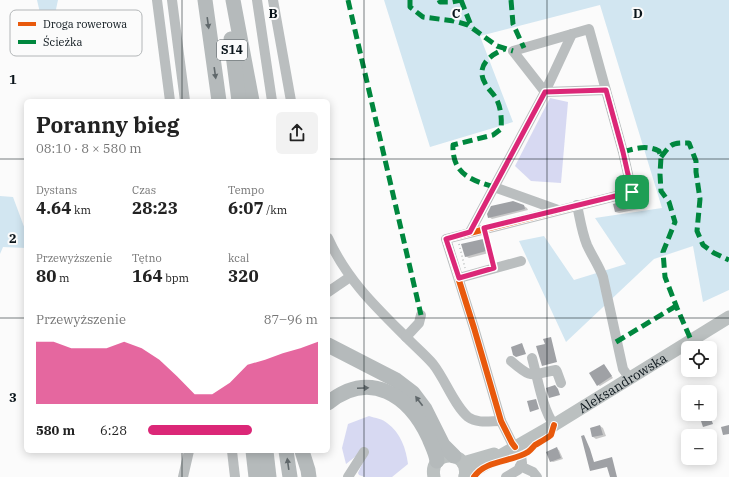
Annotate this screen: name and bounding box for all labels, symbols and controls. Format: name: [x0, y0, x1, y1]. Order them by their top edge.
text: B: [268, 5, 278, 22]
text: C: [452, 5, 461, 22]
text: D: [633, 5, 643, 22]
legend: [10, 10, 142, 56]
text: Droga rowerowa: [43, 17, 127, 31]
one-way arrow: [205, 17, 211, 29]
text: Ścieżka: [43, 35, 82, 49]
road number: S14: [217, 40, 247, 60]
one-way arrow: [212, 67, 218, 79]
text: 1: [9, 71, 17, 88]
text: Poranny bieg: [36, 110, 180, 139]
button: share: [276, 112, 318, 154]
text: 08:10 · 8 × 580 m: [36, 140, 142, 157]
pin: [615, 175, 649, 209]
icon: arrive: [621, 181, 643, 203]
text: Dystans: [36, 183, 77, 197]
text: Czas: [132, 183, 156, 197]
text: Tempo: [228, 183, 264, 197]
text: 4.64: [36, 197, 71, 219]
text: 28:23: [132, 197, 178, 219]
text: 6:07: [228, 197, 264, 219]
text: km: [71, 203, 91, 217]
text: /km: [264, 203, 287, 217]
text: 2: [9, 230, 17, 247]
text: Przewyższenie: [36, 251, 112, 265]
text: Tętno: [132, 251, 162, 265]
text: kcal: [228, 251, 249, 265]
text: 80: [36, 265, 56, 287]
text: 164: [132, 265, 163, 287]
text: 320: [228, 265, 259, 287]
text: m: [56, 271, 69, 285]
text: bpm: [163, 271, 189, 285]
text: Przewyższenie: [36, 311, 126, 328]
text: 87–96 m: [264, 311, 318, 328]
map controls: [681, 341, 717, 465]
button: locate: [681, 341, 717, 377]
street label: Aleksandrowska: [575, 349, 670, 417]
one-way arrow: [357, 385, 370, 391]
button: +: [681, 385, 717, 421]
text: 3: [9, 389, 17, 406]
one-way arrow: [414, 395, 423, 406]
text: 580 m: [36, 422, 75, 439]
text: 6:28: [100, 422, 127, 439]
button: −: [681, 429, 717, 465]
one-way arrow: [285, 458, 291, 470]

